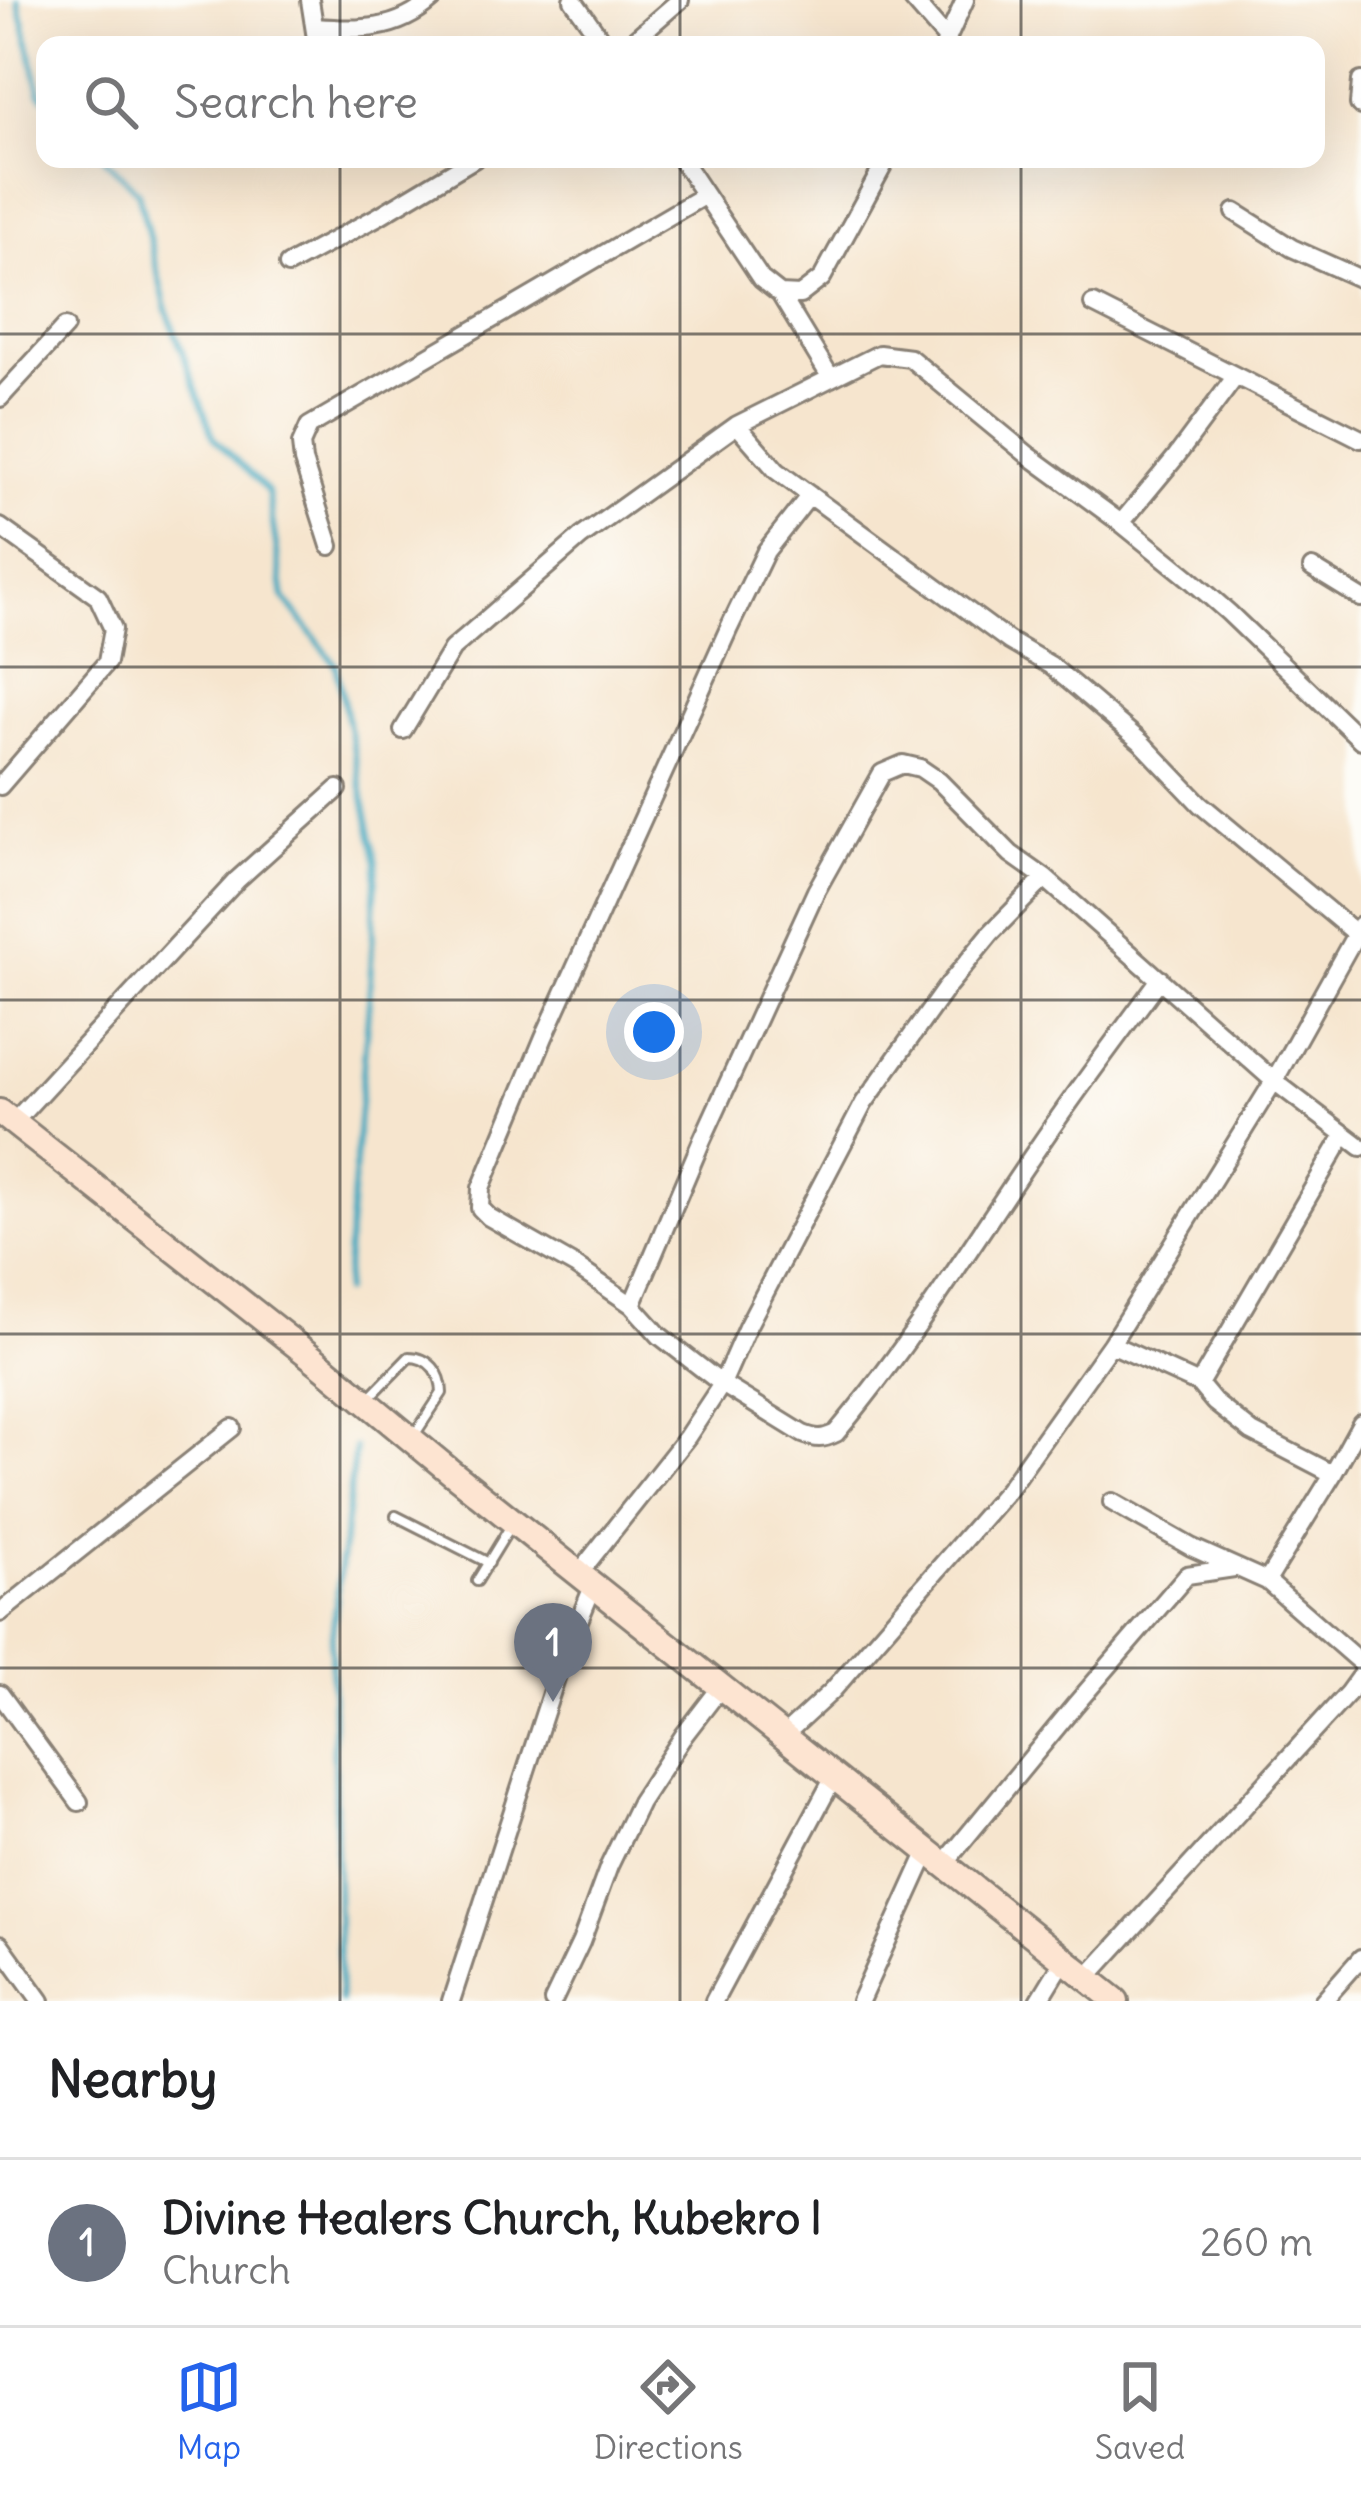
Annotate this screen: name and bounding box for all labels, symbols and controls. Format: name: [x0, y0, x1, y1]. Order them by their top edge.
search box: [36, 36, 1325, 168]
icon: search: [78, 69, 144, 135]
text: Search here: [174, 74, 418, 130]
your location: [624, 1002, 684, 1062]
pin: 1: [514, 1603, 592, 1702]
text: Nearby: [48, 2047, 217, 2111]
text: Divine Healers Church, Kubekro l: [162, 2190, 821, 2246]
text: 1: [79, 2218, 95, 2267]
text: 260 m: [1200, 2218, 1313, 2267]
text: Church: [162, 2246, 291, 2295]
tab: Map: [176, 2354, 242, 2468]
tab: Directions: [594, 2354, 743, 2468]
tab: Saved: [1095, 2354, 1185, 2468]

